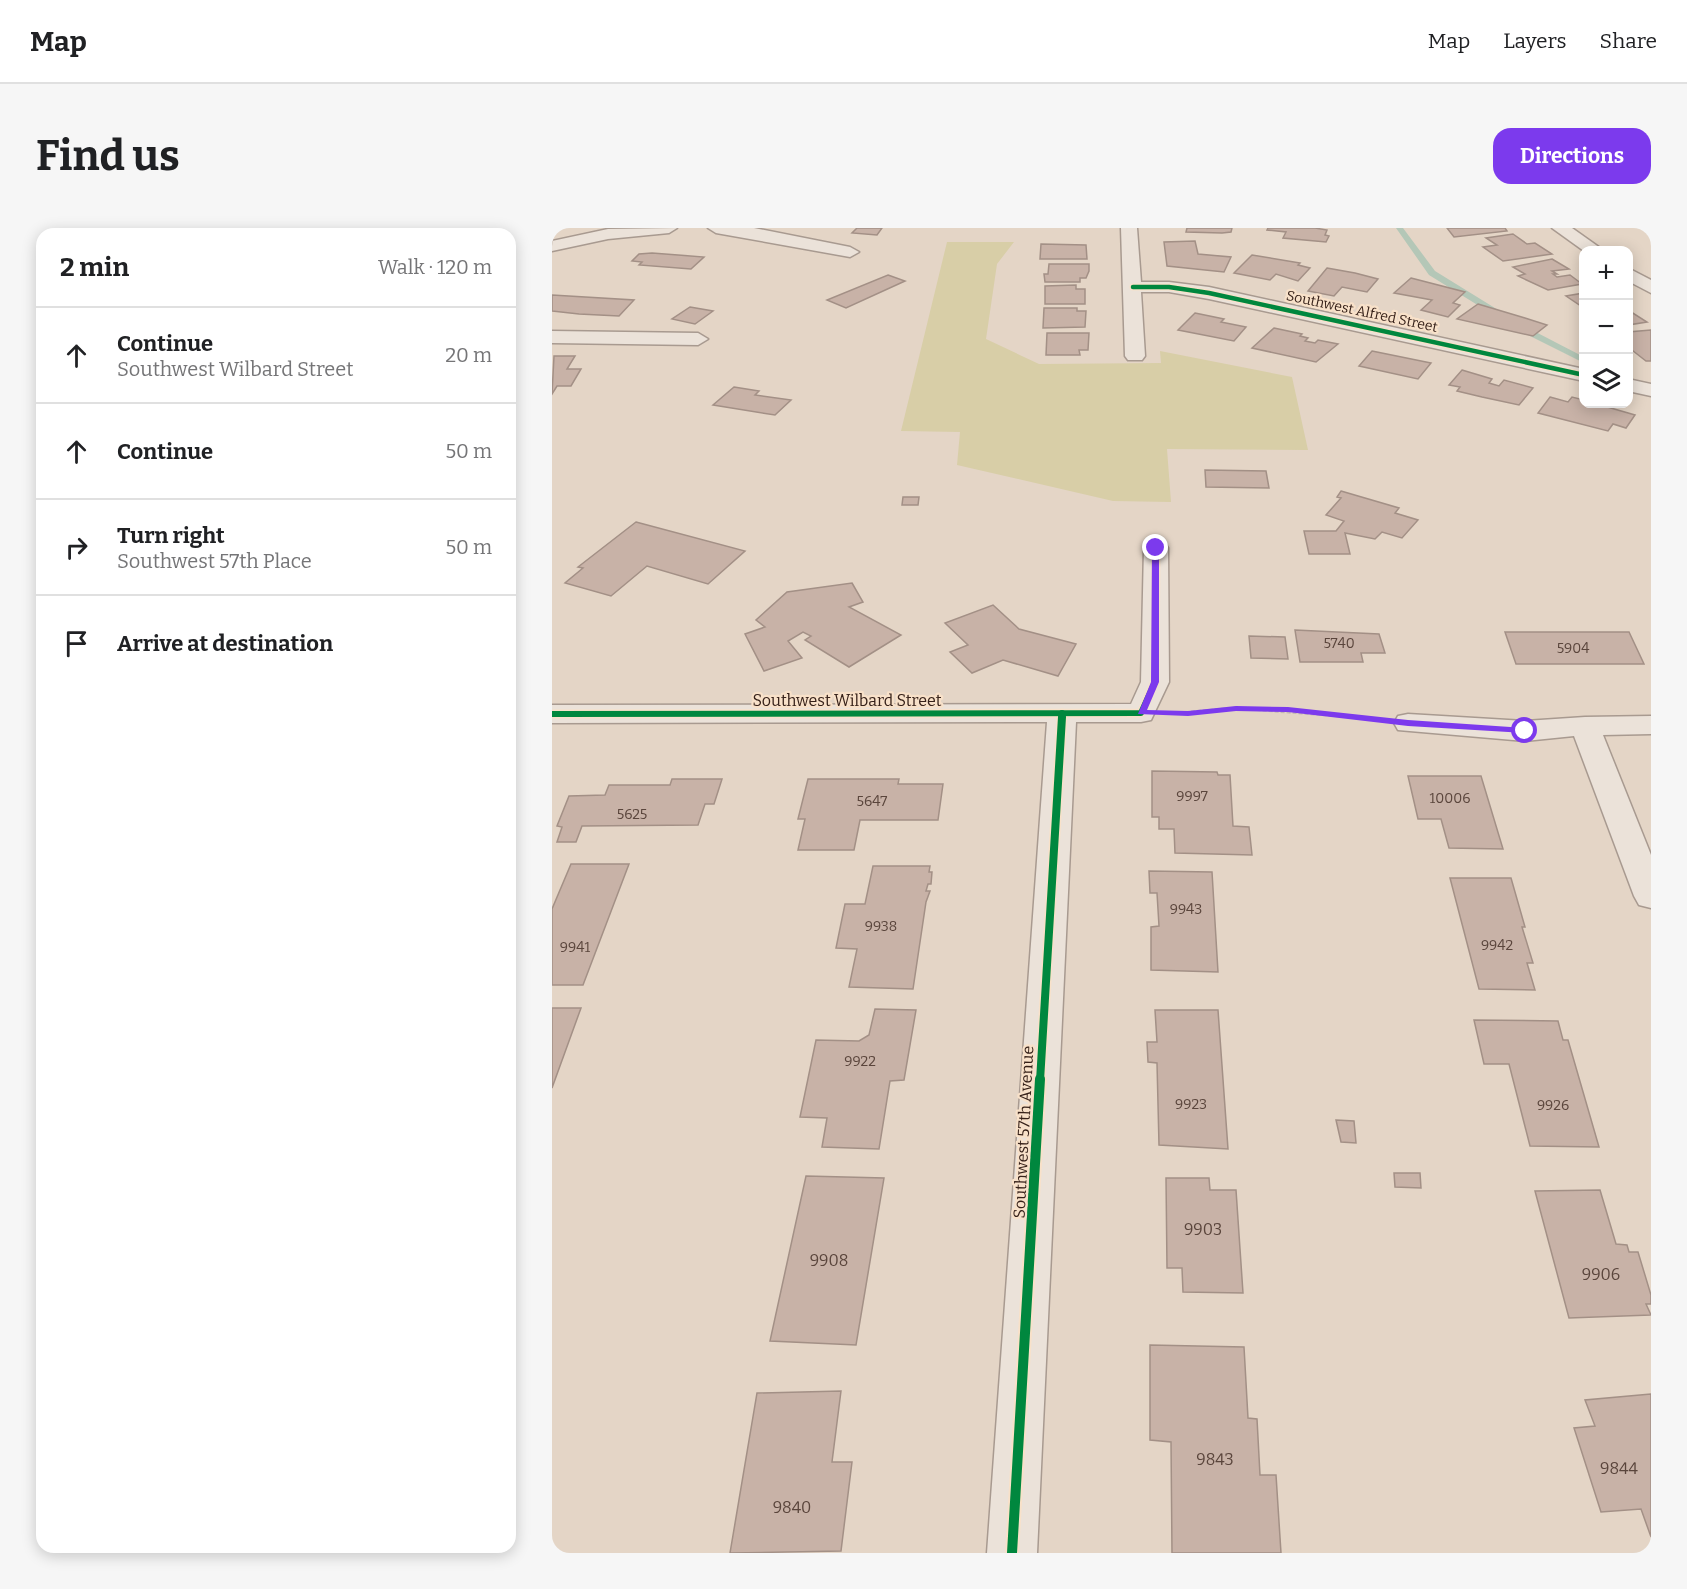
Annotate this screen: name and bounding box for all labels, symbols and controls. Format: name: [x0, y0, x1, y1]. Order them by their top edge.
text: Map: [30, 25, 87, 58]
text: Map: [1428, 28, 1470, 54]
text: Layers: [1503, 28, 1567, 54]
text: Share: [1600, 28, 1657, 54]
button: Directions: [1493, 128, 1651, 184]
text: Find us: [36, 131, 180, 181]
map controls: [1579, 246, 1633, 408]
button: +: [1579, 246, 1633, 300]
text: 2 min: [60, 252, 129, 283]
text: Walk · 120 m: [378, 255, 492, 279]
street label: Southwest Alfred Street: [1285, 287, 1439, 336]
button: −: [1579, 300, 1633, 354]
text: Continue: [117, 330, 213, 357]
icon: ahead: [60, 339, 93, 372]
text: 20 m: [445, 343, 492, 367]
button: layers: [1579, 354, 1633, 408]
text: Southwest Wilbard Street: [117, 357, 354, 381]
icon: ahead: [60, 435, 93, 468]
text: Continue: [117, 438, 213, 465]
text: 50 m: [445, 439, 492, 463]
text: Turn right: [117, 522, 225, 549]
icon: right: [60, 531, 93, 564]
route end: [1142, 534, 1168, 560]
text: 50 m: [445, 535, 492, 559]
text: Southwest 57th Place: [117, 549, 312, 573]
icon: arrive: [60, 627, 93, 660]
text: Arrive at destination: [117, 630, 333, 657]
house number: 5740: [1323, 635, 1355, 652]
house number: 5904: [1557, 640, 1589, 657]
street label: Southwest Wilbard Street: [752, 691, 942, 710]
route start: [1511, 717, 1537, 743]
house number: 9997: [1176, 788, 1208, 805]
house number: 10006: [1430, 790, 1470, 807]
house number: 5647: [857, 793, 887, 810]
house number: 5625: [617, 806, 647, 823]
house number: 9943: [1170, 901, 1202, 918]
house number: 9938: [865, 918, 897, 935]
house number: 9942: [1481, 937, 1513, 954]
house number: 9941: [560, 939, 590, 956]
street label: Southwest 57th Avenue: [1009, 1045, 1038, 1219]
house number: 9922: [844, 1053, 876, 1070]
house number: 9923: [1175, 1096, 1207, 1113]
house number: 9926: [1537, 1097, 1569, 1114]
house number: 9903: [1184, 1220, 1222, 1239]
house number: 9908: [810, 1251, 848, 1270]
house number: 9906: [1582, 1265, 1620, 1284]
house number: 9843: [1196, 1450, 1234, 1469]
house number: 9844: [1600, 1459, 1639, 1478]
house number: 9840: [773, 1498, 811, 1517]

